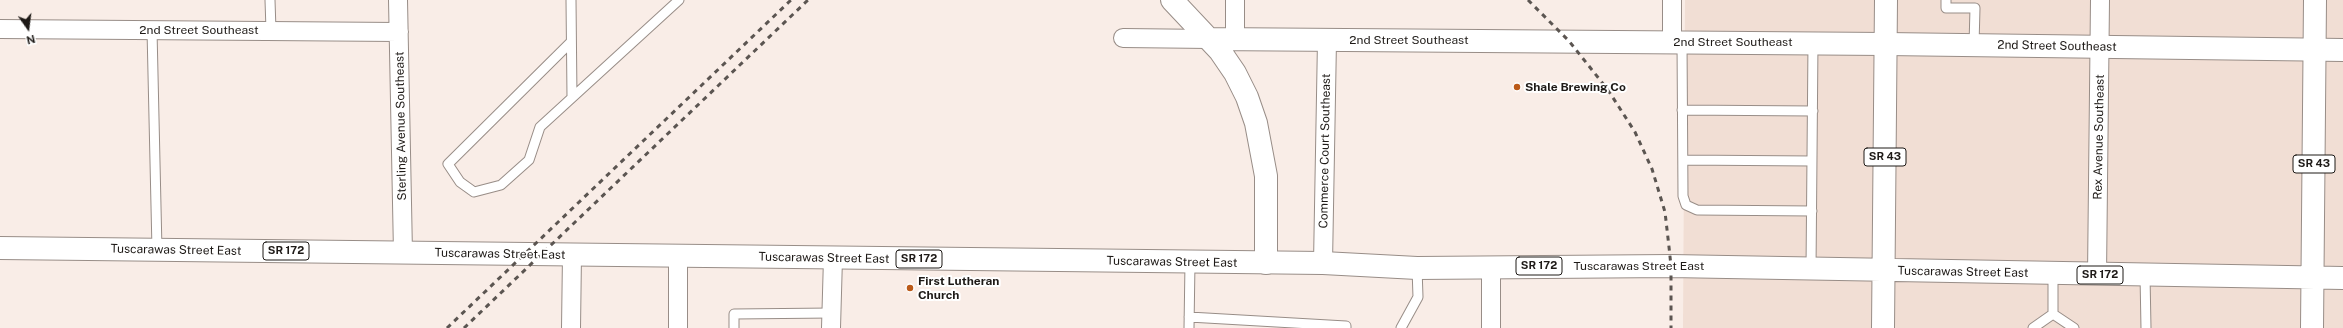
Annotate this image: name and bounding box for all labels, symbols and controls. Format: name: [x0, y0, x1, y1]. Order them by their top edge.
north arrow: [8, 8, 48, 48]
street label: 2nd Street Southeast: [139, 23, 259, 37]
text: N: [25, 33, 37, 47]
street label: 2nd Street Southeast: [1349, 33, 1469, 47]
street label: 2nd Street Southeast: [1673, 35, 1793, 49]
street label: 2nd Street Southeast: [1997, 38, 2117, 54]
street label: Sterling Avenue Southeast: [392, 51, 410, 201]
street label: Commerce Court Southeast: [1316, 73, 1334, 229]
street label: Rex Avenue Southeast: [2091, 74, 2107, 200]
place label: Shale Brewing Co: [1525, 80, 1626, 94]
marker: Shale Brewing Co: [1512, 82, 1522, 92]
road number: SR 43: [1864, 148, 1906, 166]
road number: SR 43: [2293, 155, 2335, 173]
street label: Tuscarawas Street East: [110, 242, 242, 258]
road number: SR 172: [263, 242, 309, 260]
street label: Tuscarawas Street East: [434, 246, 566, 262]
street label: Tuscarawas Street East: [758, 250, 890, 266]
road number: SR 172: [896, 250, 942, 268]
street label: Tuscarawas Street East: [1106, 254, 1238, 270]
road number: SR 172: [1516, 257, 1562, 275]
street label: Tuscarawas Street East: [1574, 259, 1704, 273]
street label: Tuscarawas Street East: [1897, 264, 2029, 280]
road number: SR 172: [2077, 266, 2123, 284]
place label: First Lutheran Church: [918, 274, 999, 302]
marker: First Lutheran Church: [905, 283, 915, 293]

